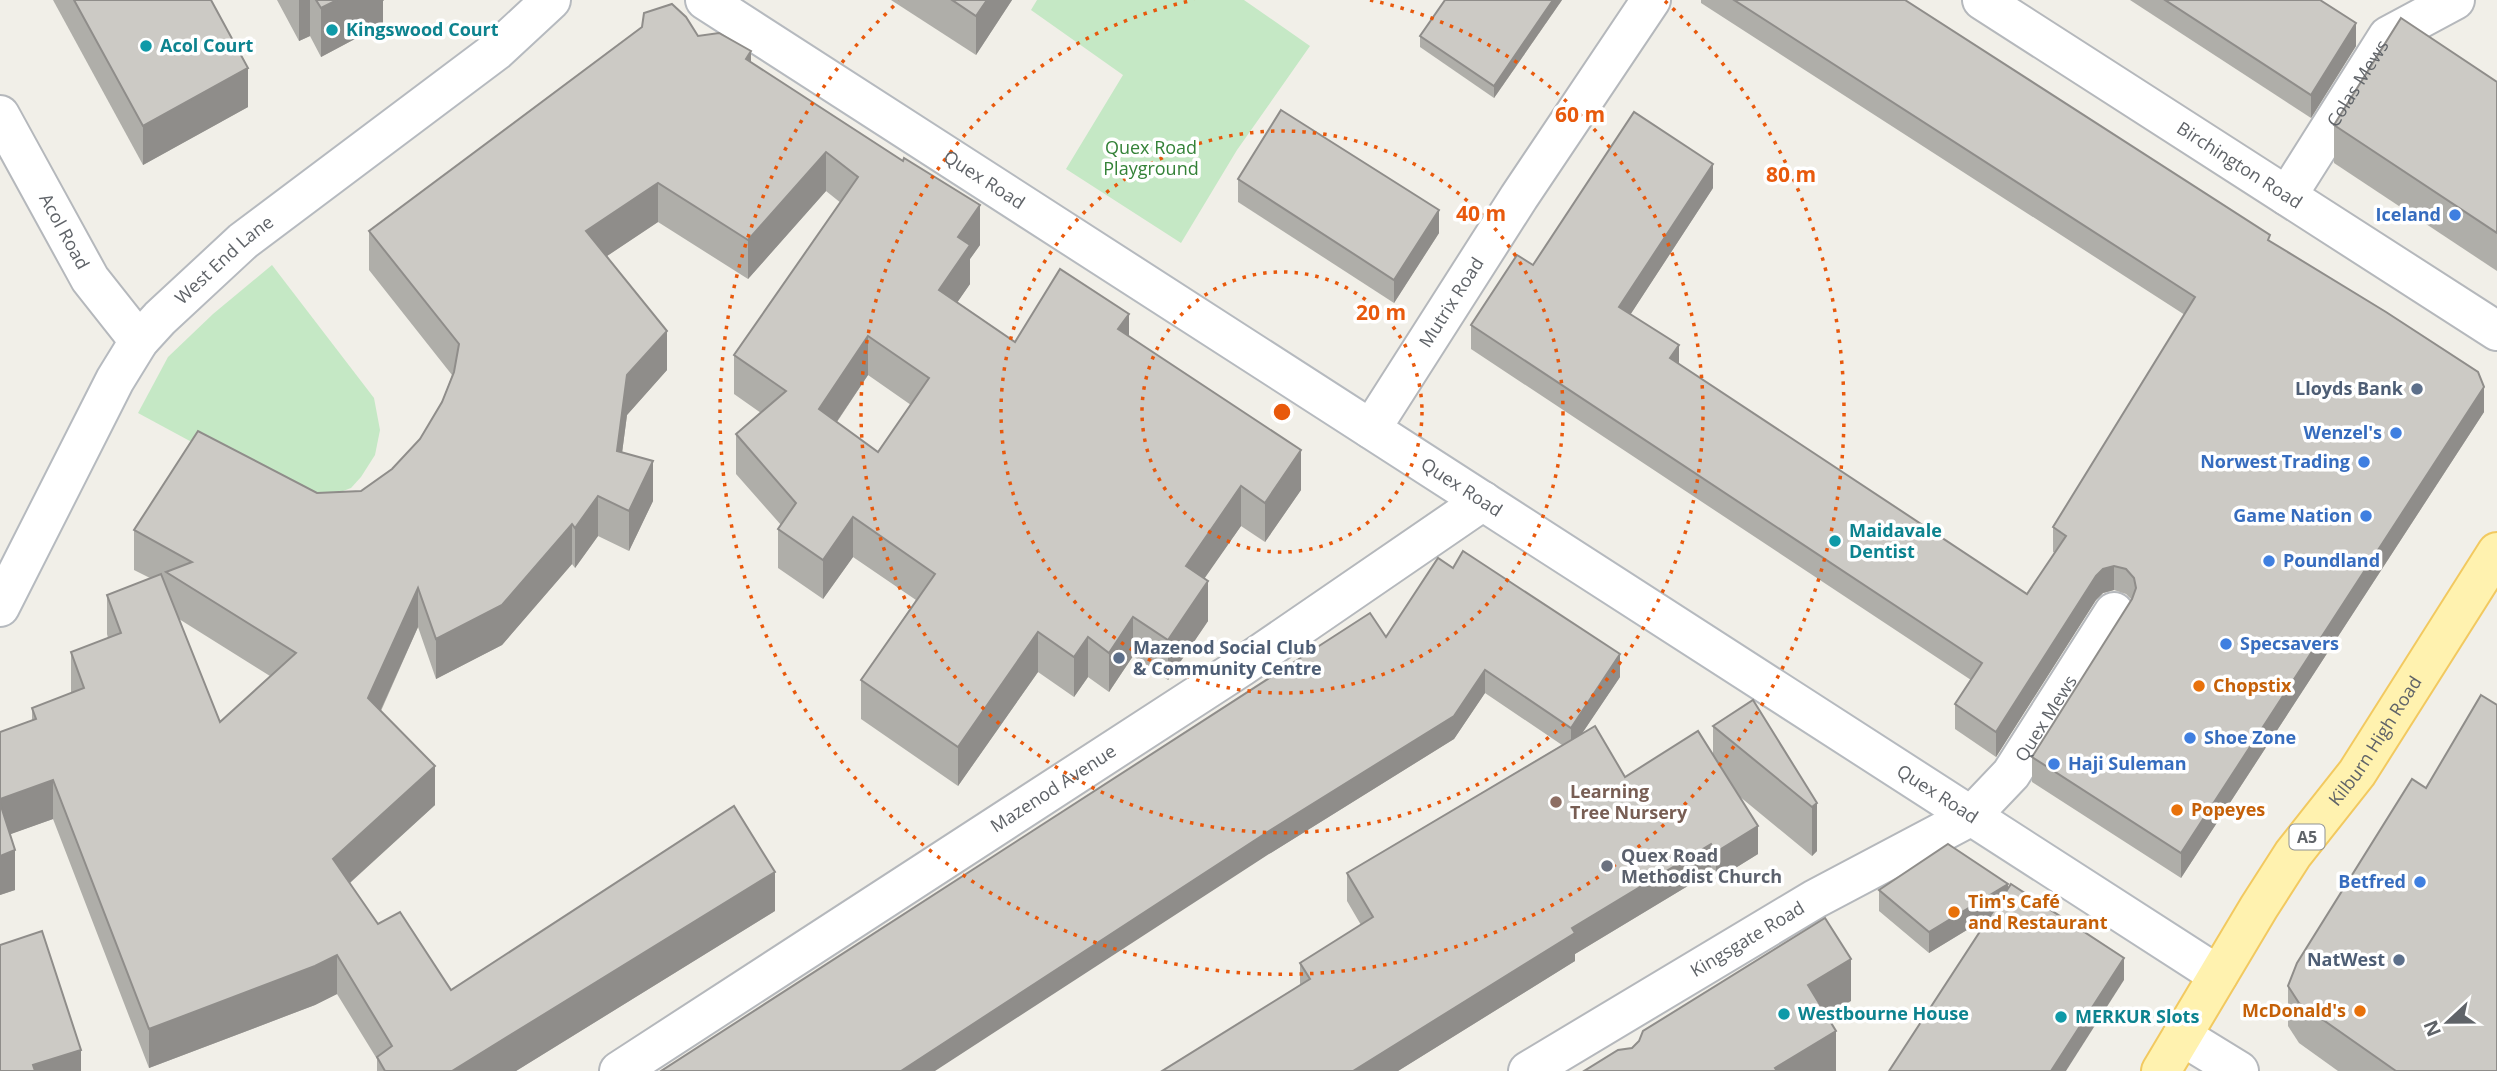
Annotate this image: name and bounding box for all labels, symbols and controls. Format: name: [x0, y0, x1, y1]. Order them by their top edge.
place label: Kingswood Court: [346, 17, 499, 41]
marker: Kingswood Court: [324, 22, 340, 38]
place label: Acol Court: [160, 33, 254, 57]
street label: Colas Mews: [2321, 35, 2394, 131]
marker: Acol Court: [138, 38, 154, 54]
text: 60 m: [1555, 100, 1605, 128]
street label: Birchington Road: [2173, 115, 2307, 214]
park label: Quex Road Playground: [1103, 135, 1199, 180]
street label: Quex Road: [939, 144, 1030, 214]
text: 80 m: [1766, 160, 1816, 188]
street label: Acol Road: [34, 189, 95, 273]
text: 40 m: [1456, 199, 1506, 227]
place label: Iceland: [2376, 202, 2441, 226]
marker: Iceland: [2447, 207, 2463, 223]
street label: West End Lane: [169, 209, 278, 309]
street label: Mutrix Road: [1413, 252, 1489, 352]
text: 20 m: [1356, 298, 1406, 326]
place label: Lloyds Bank: [2295, 376, 2404, 400]
marker: Lloyds Bank: [2409, 381, 2425, 397]
centre of rings: [1270, 400, 1294, 424]
place label: Wenzel's: [2303, 420, 2382, 444]
marker: Wenzel's: [2388, 425, 2404, 441]
place label: Norwest Trading: [2200, 449, 2350, 473]
street label: Quex Road: [1417, 452, 1507, 522]
marker: Norwest Trading: [2356, 454, 2372, 470]
place label: Game Nation: [2233, 503, 2352, 527]
marker: Game Nation: [2358, 508, 2374, 524]
place label: Maidavale Dentist: [1849, 518, 1942, 563]
marker: Maidavale Dentist: [1827, 533, 1843, 549]
place label: Poundland: [2283, 548, 2380, 572]
marker: Poundland: [2261, 553, 2277, 569]
place label: Specsavers: [2240, 631, 2339, 655]
place label: Mazenod Social Club & Community Centre: [1133, 635, 1322, 680]
marker: Specsavers: [2218, 636, 2234, 652]
marker: Mazenod Social Club & Community Centre: [1111, 650, 1127, 666]
street label: Quex Mews: [2009, 670, 2082, 766]
street label: Kilburn High Road: [2323, 671, 2427, 810]
place label: Chopstix: [2213, 673, 2292, 697]
marker: Chopstix: [2191, 678, 2207, 694]
place label: Shoe Zone: [2204, 725, 2296, 749]
marker: Shoe Zone: [2182, 730, 2198, 746]
street label: Mazenod Avenue: [986, 738, 1120, 838]
place label: Haji Suleman: [2068, 751, 2187, 775]
marker: Haji Suleman: [2046, 756, 2062, 772]
street label: Quex Road: [1893, 758, 1983, 828]
place label: Learning Tree Nursery: [1570, 779, 1688, 824]
marker: Learning Tree Nursery: [1548, 794, 1564, 810]
place label: Popeyes: [2191, 797, 2265, 821]
marker: Popeyes: [2169, 802, 2185, 818]
road number: A5: [2290, 824, 2324, 850]
place label: Quex Road Methodist Church: [1621, 843, 1782, 888]
marker: Quex Road Methodist Church: [1599, 858, 1615, 874]
place label: Betfred: [2338, 869, 2406, 893]
marker: Betfred: [2412, 874, 2428, 890]
place label: Tim's Café and Restaurant: [1968, 889, 2108, 934]
street label: Kingsgate Road: [1686, 895, 1809, 982]
marker: Tim's Café and Restaurant: [1946, 904, 1962, 920]
place label: NatWest: [2307, 947, 2385, 971]
marker: NatWest: [2391, 952, 2407, 968]
north arrow: [2413, 987, 2483, 1057]
place label: McDonald's: [2242, 998, 2346, 1022]
place label: Westbourne House: [1798, 1001, 1969, 1025]
marker: McDonald's: [2352, 1003, 2368, 1019]
place label: MERKUR Slots: [2075, 1004, 2199, 1028]
marker: Westbourne House: [1776, 1006, 1792, 1022]
marker: MERKUR Slots: [2053, 1009, 2069, 1025]
text: N: [2417, 1016, 2447, 1040]

